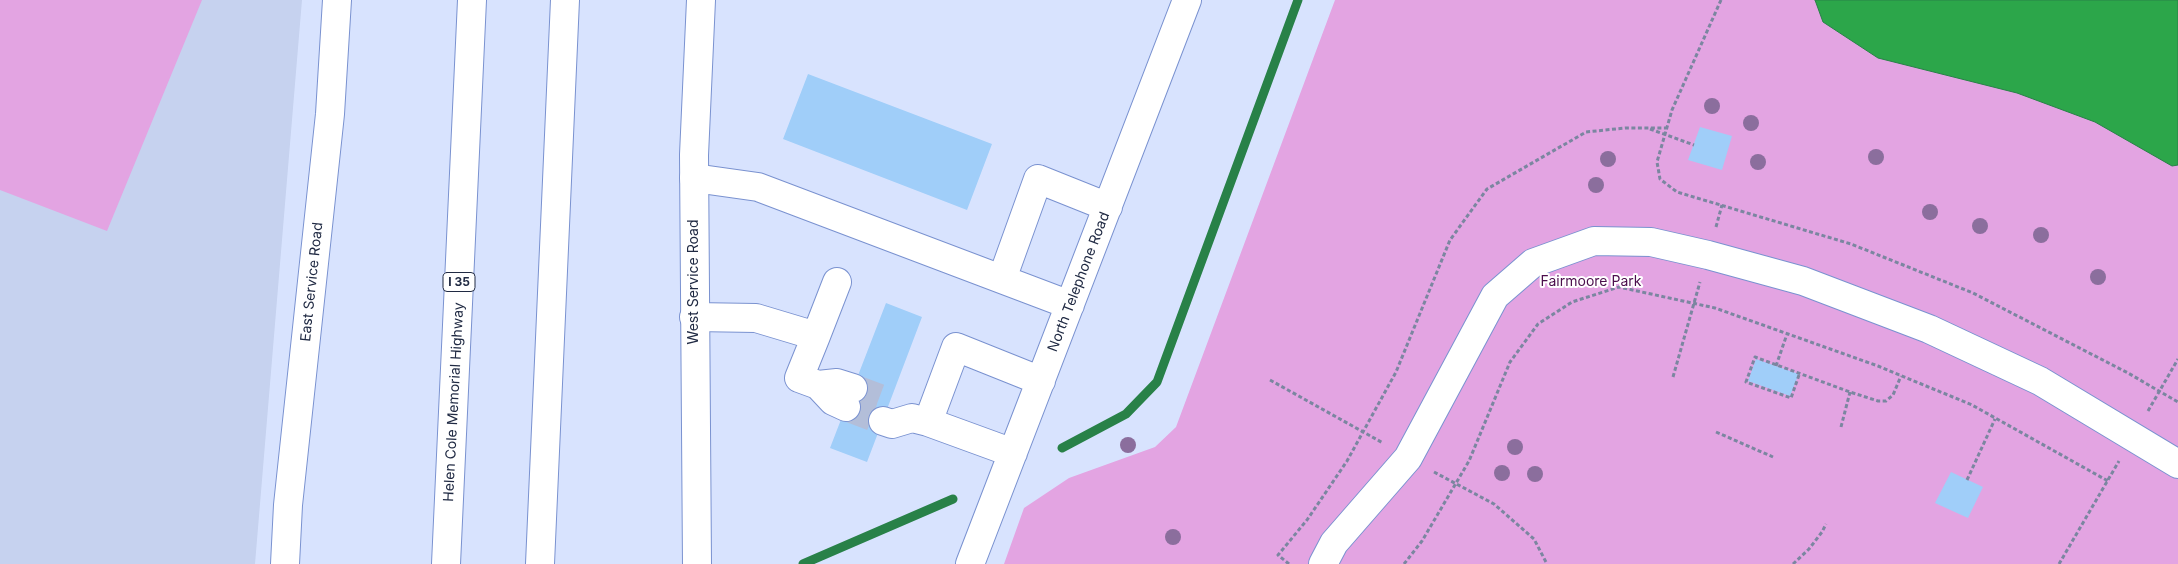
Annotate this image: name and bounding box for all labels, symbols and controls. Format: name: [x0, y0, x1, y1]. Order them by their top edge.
street label: North Telephone Road: [1045, 210, 1113, 354]
street label: West Service Road: [686, 220, 702, 344]
street label: East Service Road: [297, 221, 327, 343]
road number: I 35: [443, 272, 475, 292]
park label: Fairmoore Park: [1541, 274, 1641, 290]
street label: Helen Cole Memorial Highway: [440, 302, 468, 502]

